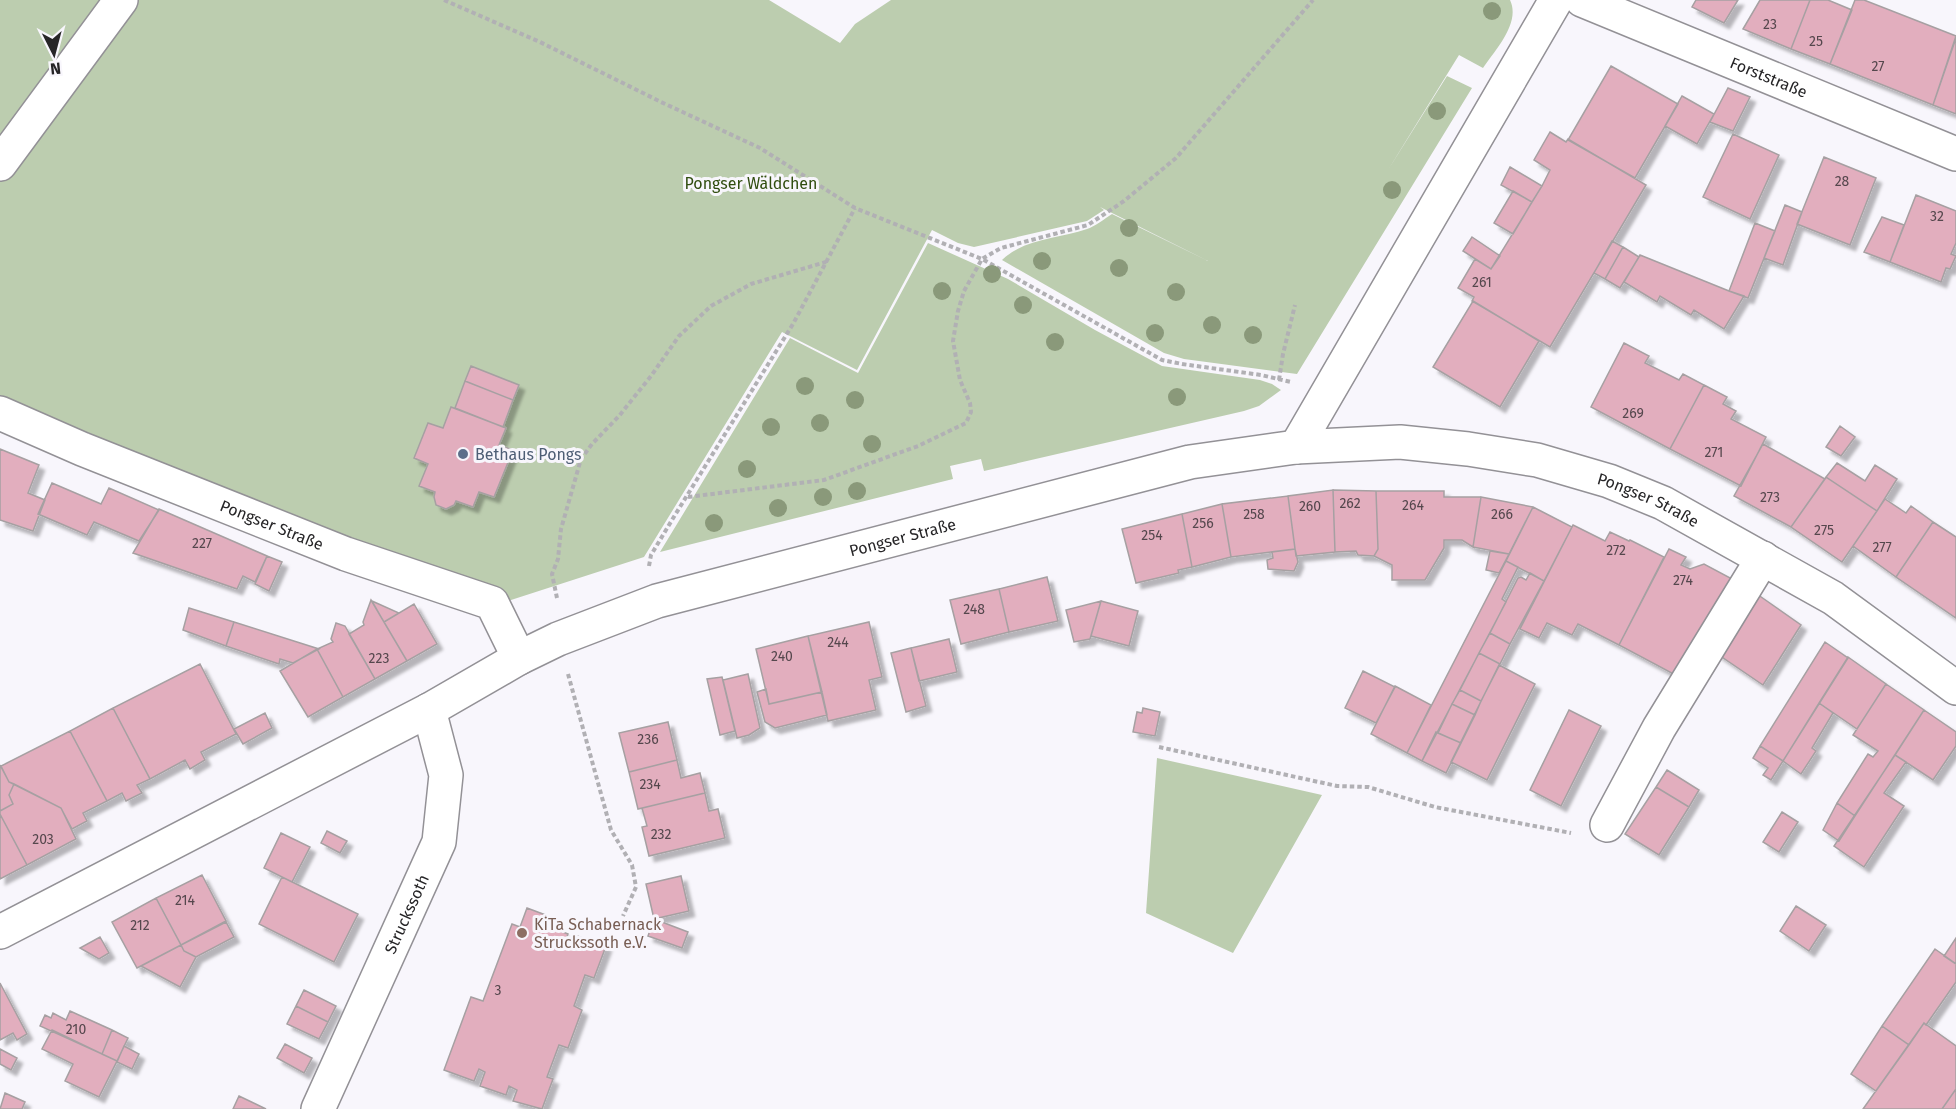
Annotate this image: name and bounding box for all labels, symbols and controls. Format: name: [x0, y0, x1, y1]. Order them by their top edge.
house number: 23: [1763, 16, 1777, 33]
north arrow: [24, 24, 84, 84]
house number: 25: [1809, 33, 1823, 50]
street label: Forststraße: [1727, 53, 1810, 102]
text: N: [49, 58, 62, 78]
house number: 27: [1871, 58, 1885, 75]
house number: 28: [1835, 173, 1850, 190]
park label: Pongser Wäldchen: [685, 174, 817, 193]
house number: 32: [1930, 208, 1944, 225]
house number: 261: [1472, 274, 1492, 291]
house number: 269: [1622, 405, 1644, 422]
house number: 271: [1705, 444, 1723, 461]
place label: Bethaus Pongs: [475, 445, 582, 464]
marker: Bethaus Pongs: [456, 447, 470, 461]
street label: Pongser Straße: [1595, 469, 1702, 531]
house number: 273: [1760, 489, 1780, 506]
house number: 262: [1339, 495, 1361, 512]
street label: Pongser Straße: [217, 496, 326, 554]
house number: 264: [1402, 497, 1424, 514]
house number: 260: [1299, 498, 1321, 515]
house number: 258: [1243, 506, 1265, 523]
house number: 266: [1491, 506, 1513, 523]
street label: Pongser Straße: [847, 514, 958, 561]
house number: 256: [1192, 515, 1214, 532]
house number: 275: [1814, 522, 1834, 539]
house number: 254: [1141, 527, 1163, 544]
house number: 227: [192, 535, 212, 552]
house number: 277: [1872, 539, 1892, 556]
house number: 272: [1606, 542, 1626, 559]
house number: 274: [1673, 572, 1693, 589]
house number: 248: [963, 601, 985, 618]
house number: 244: [827, 634, 849, 651]
house number: 240: [771, 648, 793, 665]
house number: 223: [369, 650, 389, 667]
house number: 236: [637, 731, 659, 748]
house number: 234: [639, 776, 661, 793]
house number: 232: [651, 826, 671, 843]
house number: 203: [32, 831, 54, 848]
street label: Struckssoth: [381, 872, 433, 957]
house number: 214: [175, 892, 196, 909]
place label: KiTa Schabernack Struckssoth e.V.: [534, 915, 662, 952]
house number: 212: [130, 917, 150, 934]
marker: KiTa Schabernack Struckssoth e.V.: [515, 926, 529, 940]
house number: 3: [495, 982, 502, 999]
house number: 210: [66, 1021, 86, 1038]

